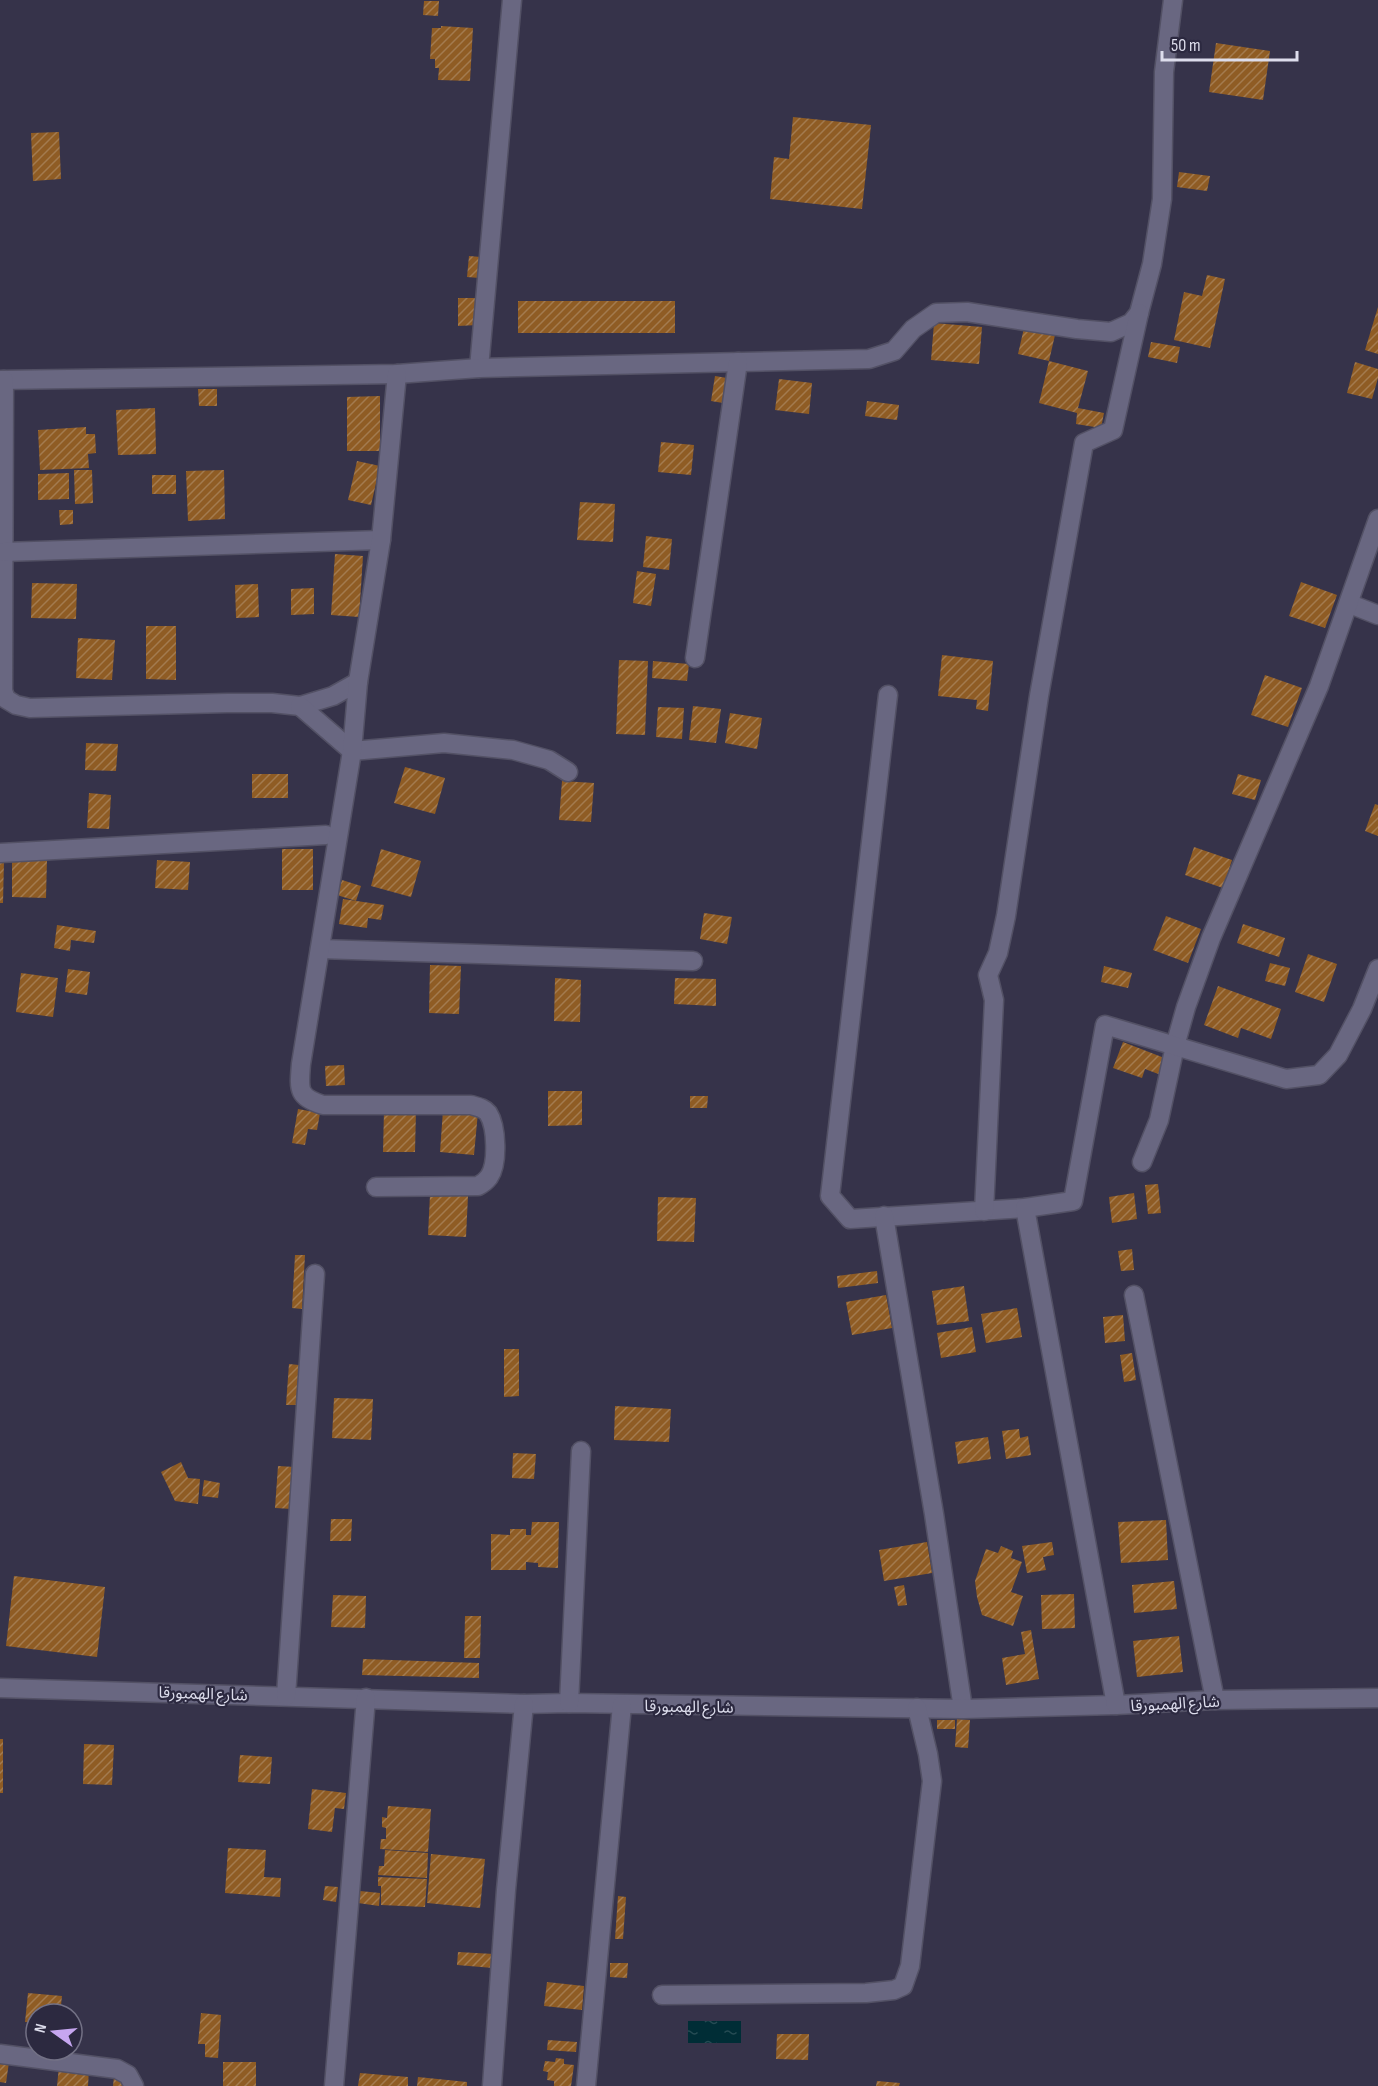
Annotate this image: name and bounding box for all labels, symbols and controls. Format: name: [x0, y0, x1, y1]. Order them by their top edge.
scale bar: [1162, 24, 1297, 62]
text: 50 m: [1171, 35, 1201, 56]
street label: شارع الهمبورقا: [158, 1683, 248, 1708]
street label: شارع الهمبورقا: [1130, 1693, 1220, 1718]
street label: شارع الهمبورقا: [644, 1697, 734, 1720]
north arrow: [24, 2002, 84, 2062]
text: N: [31, 2022, 51, 2035]

